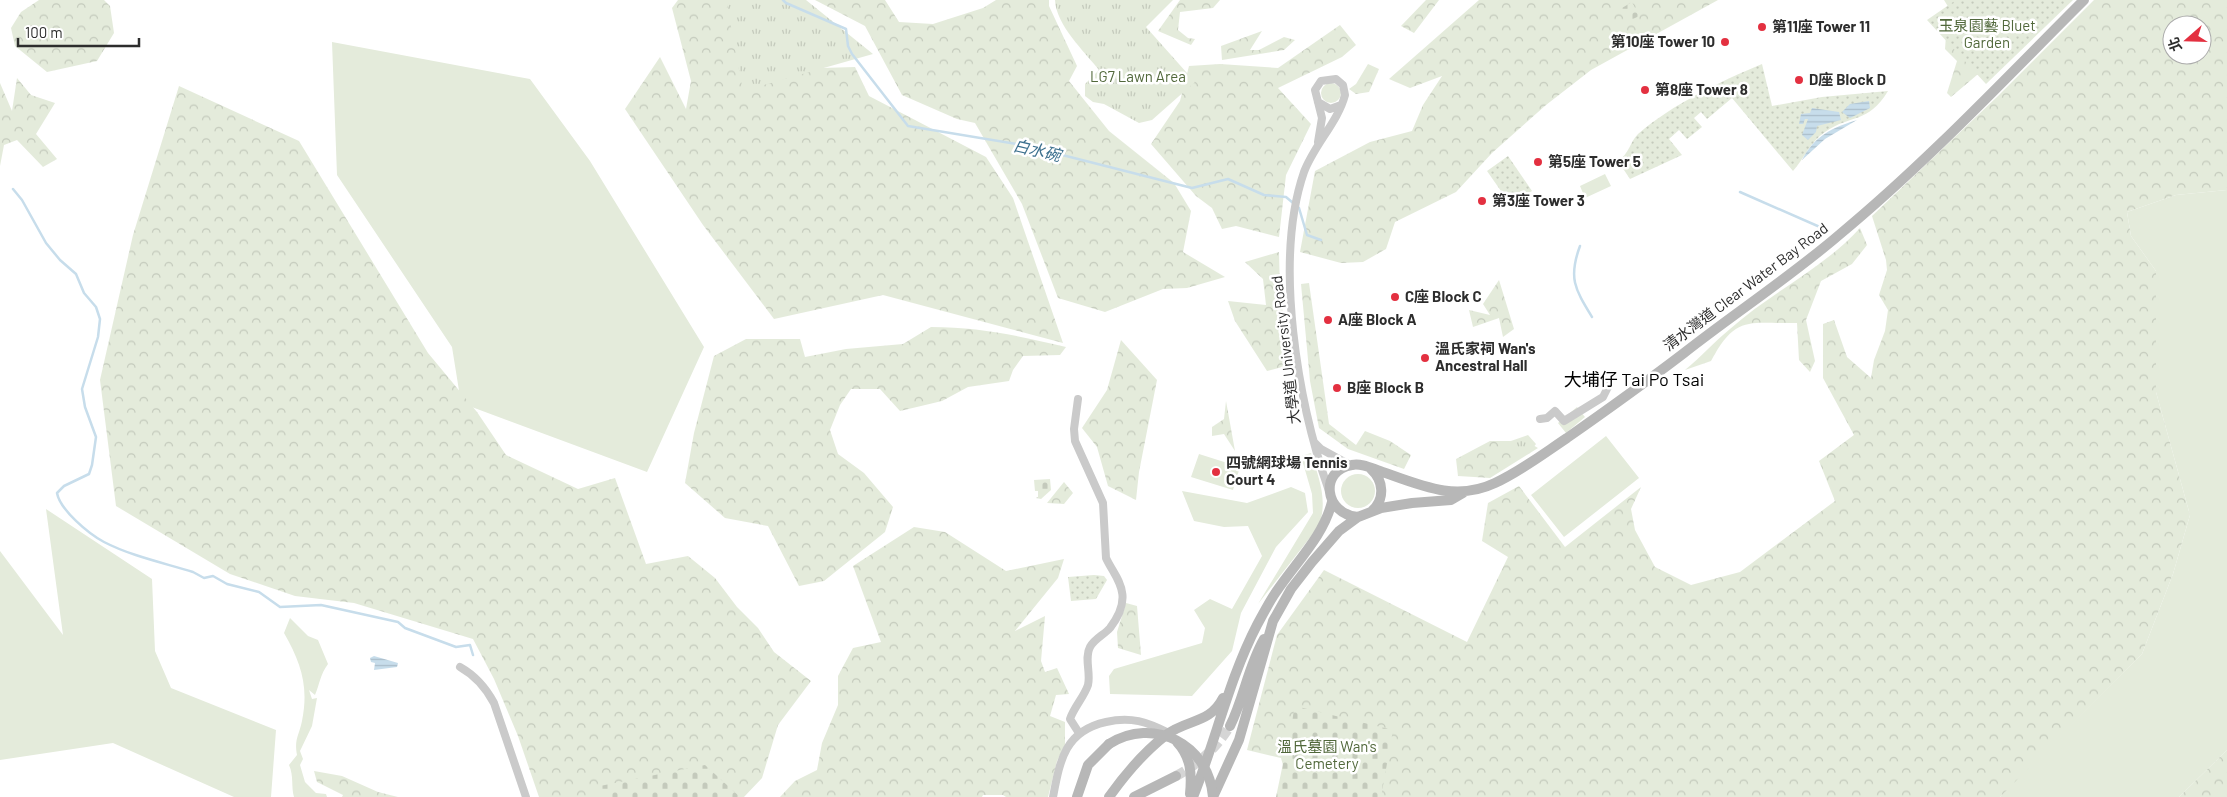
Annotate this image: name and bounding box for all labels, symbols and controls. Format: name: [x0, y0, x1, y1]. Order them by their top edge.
scale bar: [18, 15, 139, 47]
north arrow: [2162, 15, 2212, 65]
park label: 玉泉園藝 Bluet Garden: [1938, 16, 2036, 51]
place label: 第11座 Tower 11: [1772, 17, 1870, 35]
marker: 第11座 Tower 11: [1756, 21, 1768, 33]
text: 100 m: [25, 23, 63, 41]
place label: 第10座 Tower 10: [1611, 32, 1715, 50]
text: 北: [2164, 35, 2185, 54]
marker: 第10座 Tower 10: [1719, 36, 1731, 48]
park label: LG7 Lawn Area: [1090, 67, 1186, 85]
place label: D座 Block D: [1809, 70, 1886, 88]
marker: D座 Block D: [1793, 74, 1805, 86]
place label: 第8座 Tower 8: [1655, 80, 1748, 98]
marker: 第8座 Tower 8: [1639, 84, 1651, 96]
water label: 白水碗: [1012, 135, 1066, 165]
place label: 第5座 Tower 5: [1548, 152, 1641, 170]
marker: 第5座 Tower 5: [1532, 156, 1544, 168]
place label: 第3座 Tower 3: [1492, 191, 1585, 209]
marker: 第3座 Tower 3: [1476, 195, 1488, 207]
street label: 清水灣道 Clear Water Bay Road: [1660, 218, 1831, 354]
street label: 大學道 University Road: [1267, 275, 1303, 425]
place label: C座 Block C: [1405, 287, 1482, 305]
marker: C座 Block C: [1389, 291, 1401, 303]
place label: A座 Block A: [1338, 310, 1417, 328]
marker: A座 Block A: [1322, 314, 1334, 326]
place label: 溫氏家祠 Wan's Ancestral Hall: [1435, 339, 1536, 374]
marker: 溫氏家祠 Wan's Ancestral Hall: [1419, 352, 1431, 364]
district label: 大埔仔 Tai Po Tsai: [1564, 368, 1704, 390]
place label: B座 Block B: [1347, 378, 1424, 396]
marker: B座 Block B: [1331, 382, 1343, 394]
place label: 四號網球場 Tennis Court 4: [1226, 453, 1348, 488]
marker: 四號網球場 Tennis Court 4: [1210, 466, 1222, 478]
park label: 溫氏墓園 Wan's Cemetery: [1277, 737, 1377, 772]

